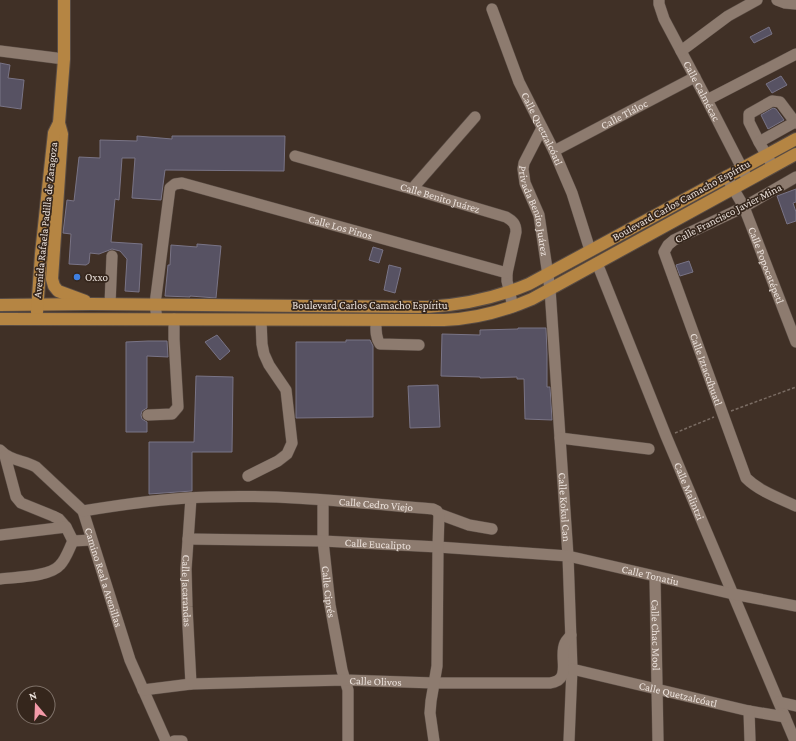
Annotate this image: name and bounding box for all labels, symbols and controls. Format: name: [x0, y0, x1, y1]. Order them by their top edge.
street label: Calle Calmécac: [681, 58, 723, 123]
street label: Calle Quetzalcóatl: [519, 90, 565, 167]
street label: Calle Tláloc: [599, 97, 650, 131]
street label: Avenida Rafaela Padilla de Zaragoza: [31, 141, 60, 299]
street label: Boulevard Carlos Camacho Espíritu: [610, 157, 752, 244]
street label: Privada Benito Juárez: [517, 165, 551, 257]
street label: Calle Benito Juárez: [399, 180, 482, 215]
street label: Calle Francisco Javier Mina: [673, 181, 784, 246]
street label: Calle Los Pinos: [307, 212, 374, 241]
street label: Calle Popocatépetl: [746, 225, 787, 305]
place label: Oxxo: [85, 271, 108, 283]
marker: Oxxo: [72, 272, 82, 282]
street label: Boulevard Carlos Camacho Espíritu: [292, 299, 448, 312]
street label: Calle Iztaccíhuatl: [688, 331, 725, 407]
street label: Calle Malintzi: [672, 460, 707, 522]
street label: Calle Kokul Can: [556, 472, 573, 542]
street label: Calle Cedro Viejo: [338, 495, 414, 514]
street label: Camino Real a Arenillas: [83, 526, 125, 628]
street label: Calle Eucalipto: [345, 536, 412, 552]
street label: Calle Jacarandas: [179, 554, 194, 627]
street label: Calle Tonatiu: [620, 563, 680, 587]
street label: Calle Ciprés: [320, 565, 338, 619]
street label: Calle Chac Mool: [649, 599, 663, 671]
street label: Calle Olivos: [349, 674, 402, 688]
street label: Calle Quetzalcóatl: [638, 679, 719, 709]
north arrow: [16, 685, 56, 725]
text: N: [27, 688, 39, 702]

